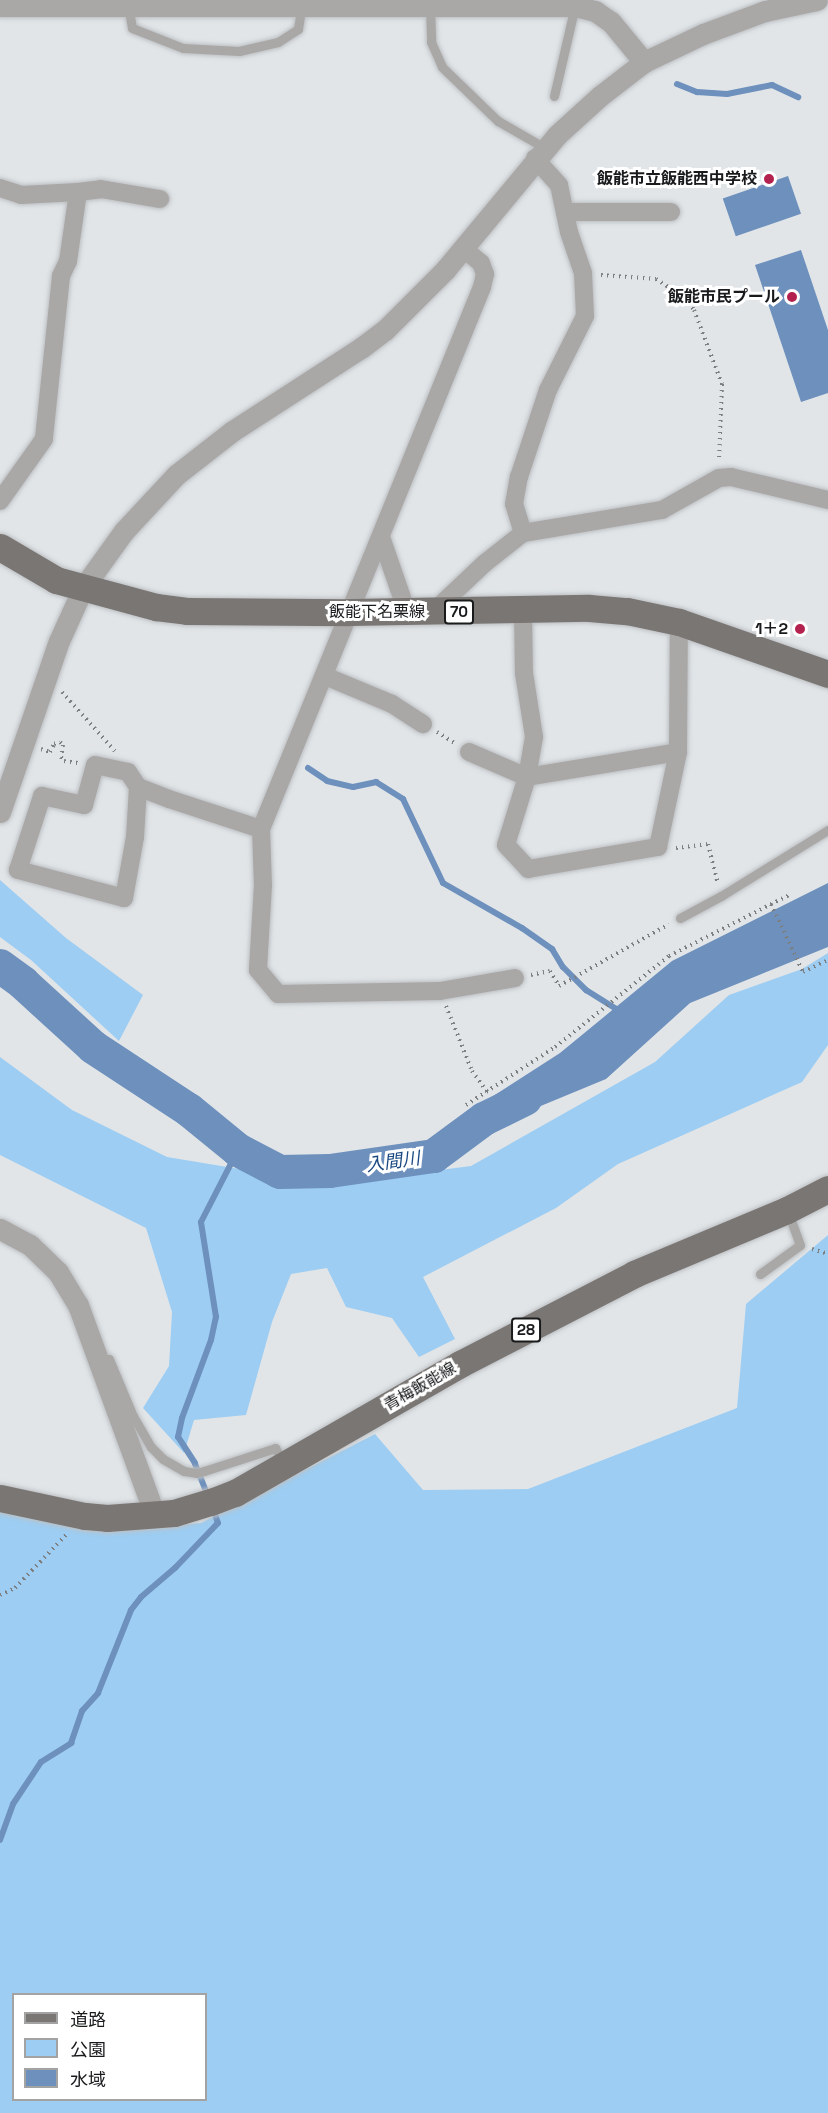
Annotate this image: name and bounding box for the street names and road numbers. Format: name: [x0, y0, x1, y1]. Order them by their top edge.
road number: 70: [444, 600, 474, 624]
street label: 飯能下名栗線: [329, 602, 425, 622]
road number: 28: [511, 1318, 541, 1342]
street label: 青梅飯能線: [381, 1359, 459, 1415]

